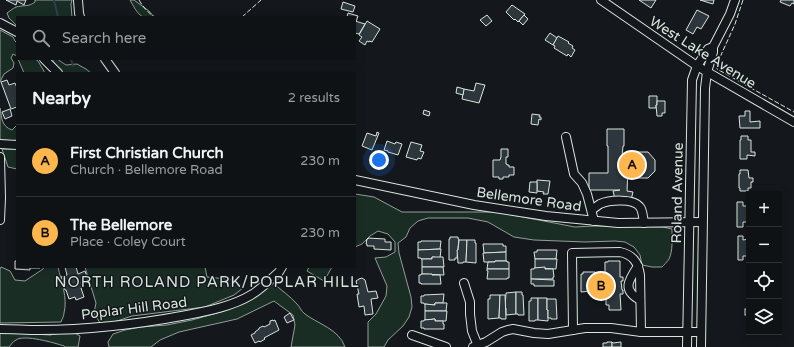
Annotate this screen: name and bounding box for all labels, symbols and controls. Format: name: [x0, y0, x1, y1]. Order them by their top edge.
street label: West Lake Avenue: [646, 13, 759, 92]
search box: [16, 16, 356, 60]
icon: search: [30, 27, 52, 49]
text: Search here: [62, 29, 146, 47]
text: Nearby: [32, 88, 91, 109]
text: 2 results: [288, 90, 340, 106]
street label: Roland Avenue: [668, 142, 687, 244]
text: First Christian Church: [70, 144, 224, 162]
your location: [369, 150, 389, 170]
pin: A: [619, 150, 645, 180]
text: A: [40, 153, 50, 169]
text: 230 m: [300, 153, 340, 169]
text: Church · Bellemore Road: [70, 162, 223, 178]
street label: Bellemore Road: [475, 184, 582, 215]
map controls: [746, 191, 782, 335]
button: +: [746, 191, 782, 227]
text: The Bellemore: [70, 216, 172, 234]
text: B: [40, 225, 50, 241]
text: 230 m: [300, 225, 340, 241]
button: −: [746, 227, 782, 263]
text: Place · Coley Court: [70, 234, 186, 250]
button: locate: [746, 263, 782, 299]
pin: B: [588, 271, 614, 301]
district label: NORTH ROLAND PARK/POPLAR HILL: [54, 273, 360, 291]
street label: Poplar Hill Road: [80, 294, 188, 323]
button: layers: [746, 299, 782, 335]

